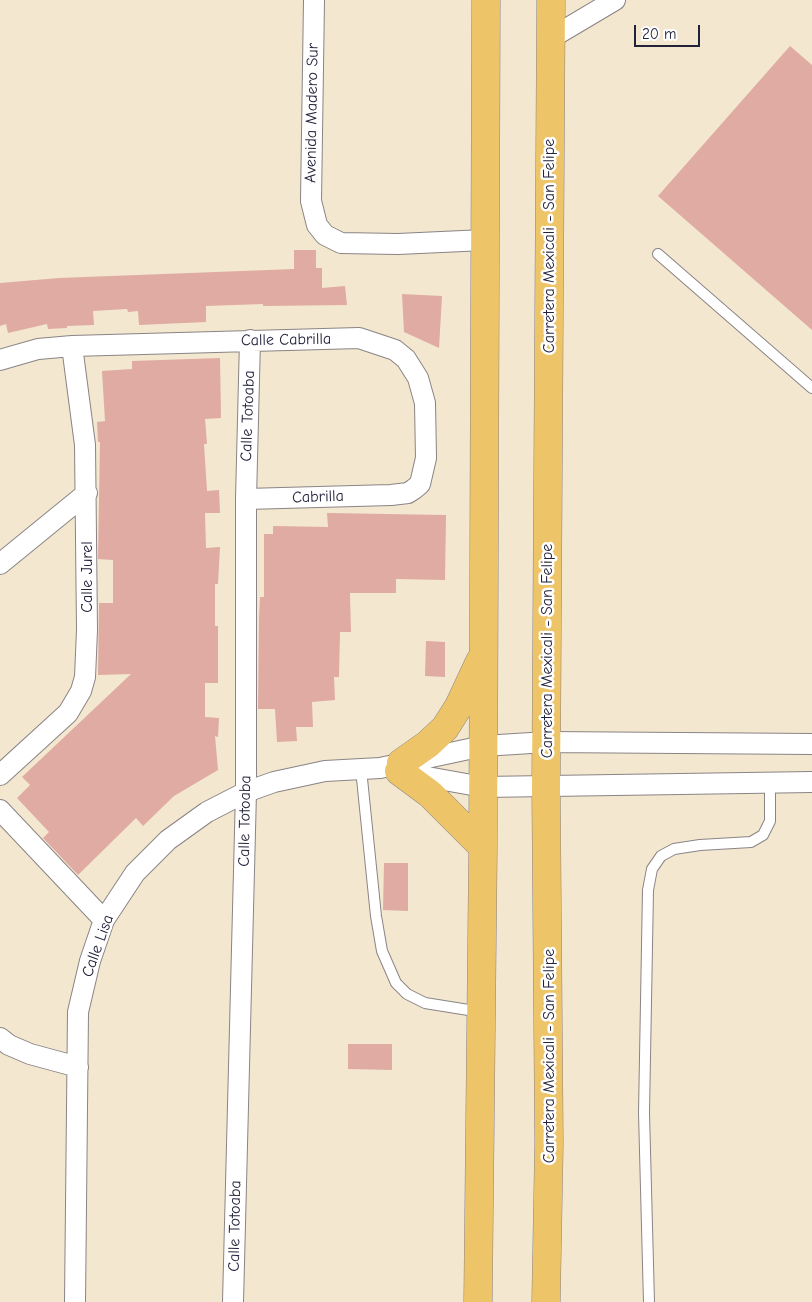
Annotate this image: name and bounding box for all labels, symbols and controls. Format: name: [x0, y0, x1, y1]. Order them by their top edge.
scale bar: [637, 15, 703, 47]
text: 20 m: [642, 25, 676, 43]
street label: Avenida Madero Sur: [301, 43, 323, 183]
street label: Carretera Mexicali - San Felipe: [539, 139, 559, 353]
street label: Calle Cabrilla: [241, 330, 331, 350]
street label: Calle Totoaba: [237, 370, 259, 462]
street label: Cabrilla: [292, 487, 344, 507]
street label: Calle Jurel: [77, 541, 97, 613]
street label: Carretera Mexicali - San Felipe: [537, 544, 557, 758]
street label: Calle Totoaba: [235, 775, 255, 867]
street label: Calle Lisa: [78, 912, 118, 980]
street label: Carretera Mexicali - San Felipe: [539, 949, 559, 1163]
street label: Calle Totoaba: [225, 1180, 245, 1272]

